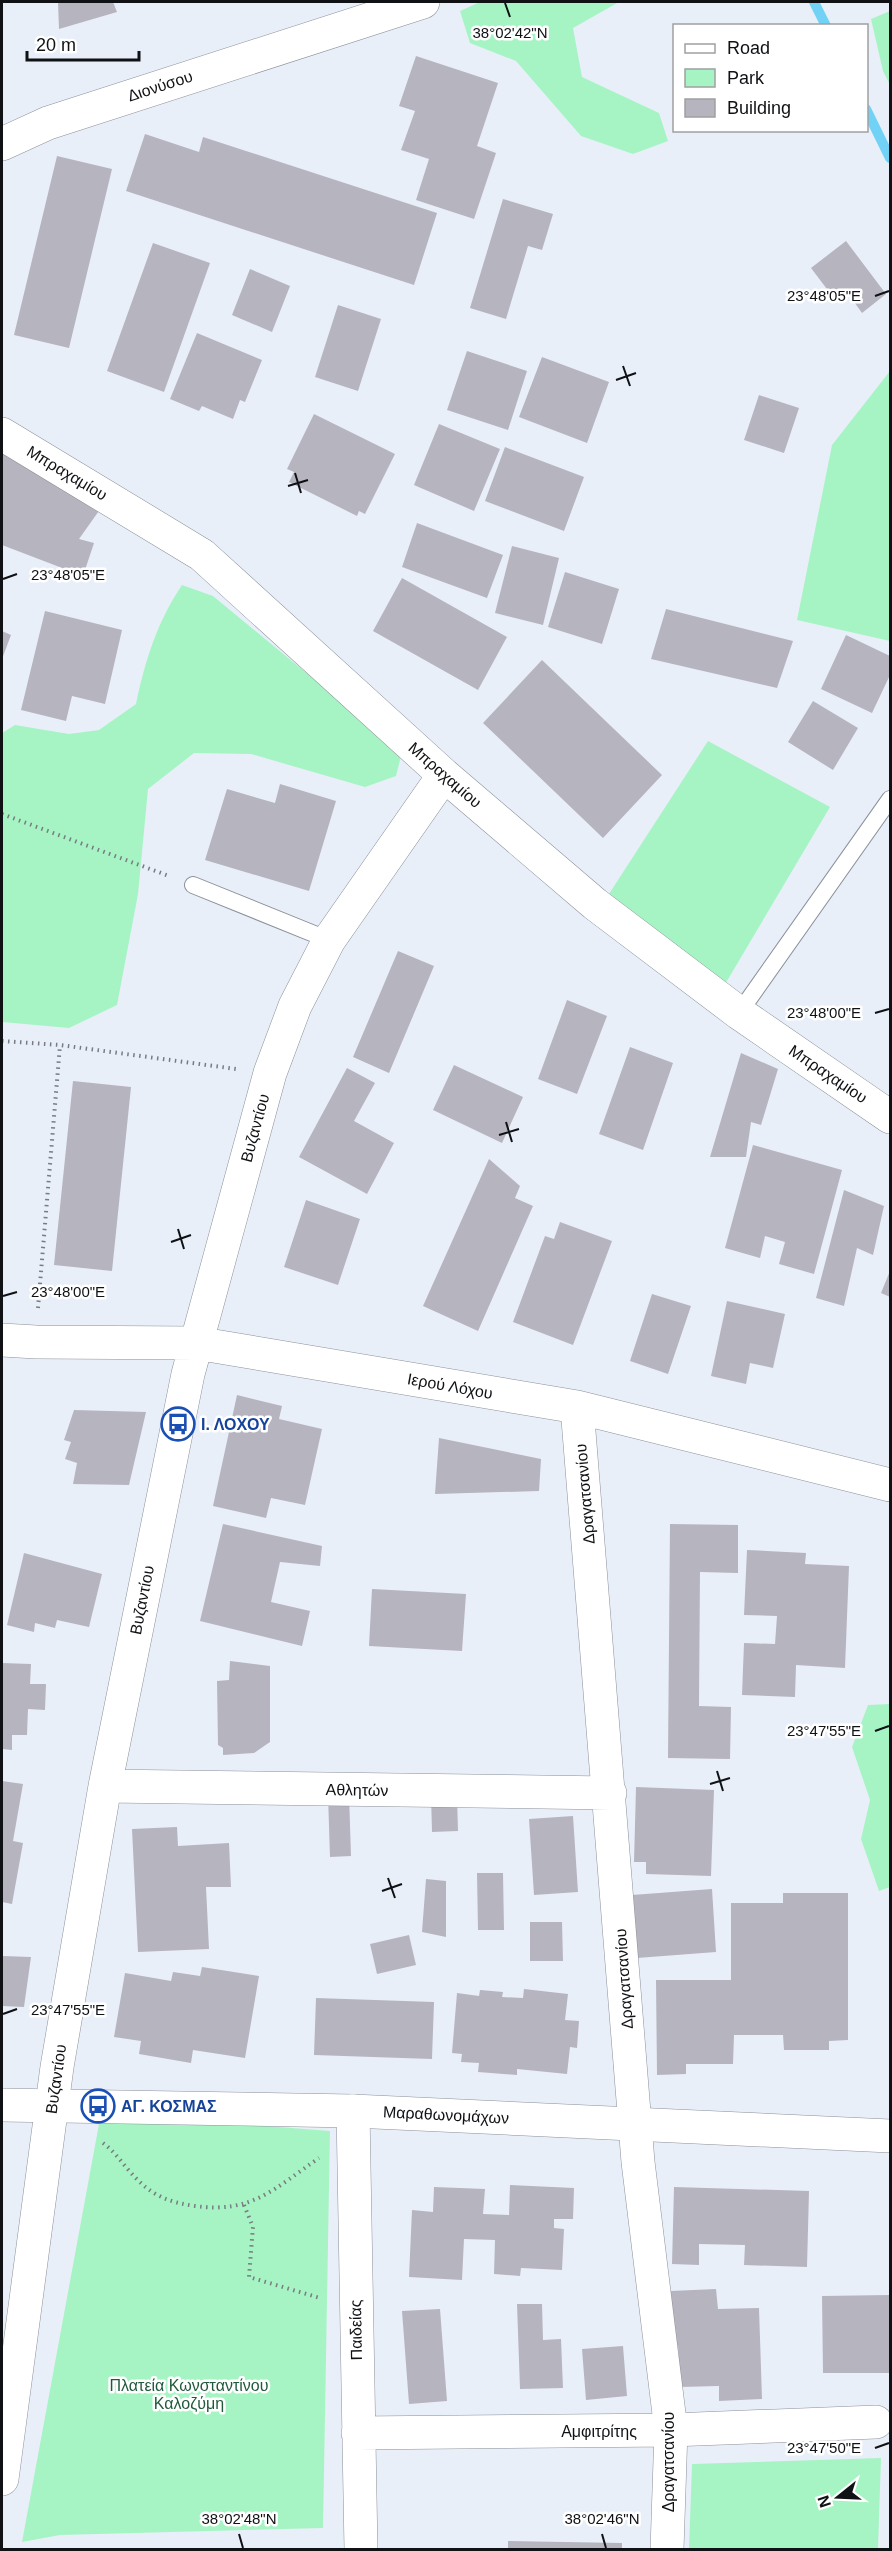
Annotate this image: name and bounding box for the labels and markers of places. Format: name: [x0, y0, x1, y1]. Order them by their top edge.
bus stop icon: Ι. ΛΟΧΟΥ: [160, 1406, 196, 1442]
place label: Ι. ΛΟΧΟΥ: [201, 1416, 270, 1433]
bus stop icon: ΑΓ. ΚΟΣΜΑΣ: [80, 2088, 116, 2124]
place label: ΑΓ. ΚΟΣΜΑΣ: [121, 2098, 217, 2115]

